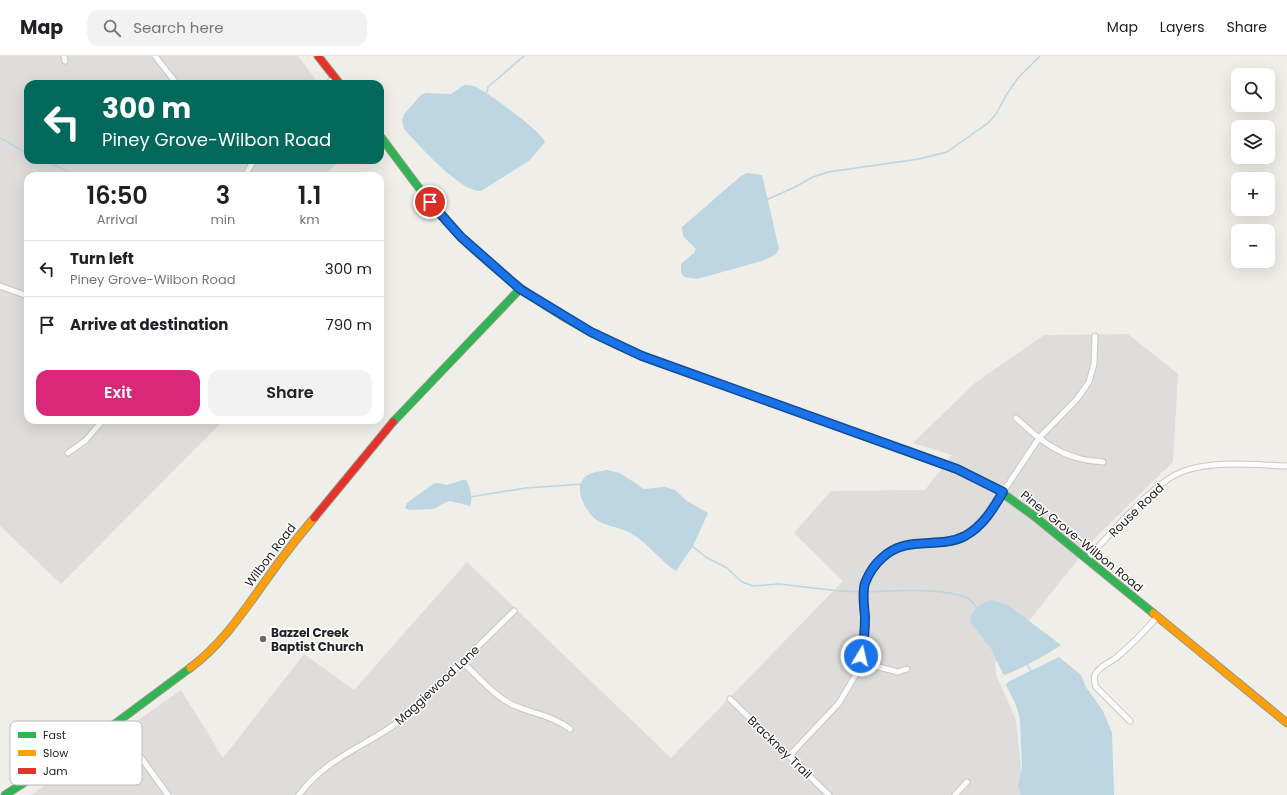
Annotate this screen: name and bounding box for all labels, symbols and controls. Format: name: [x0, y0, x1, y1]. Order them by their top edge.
search box: [87, 10, 367, 46]
text: Map: [20, 14, 63, 41]
icon: search: [101, 17, 123, 39]
text: Search here: [133, 17, 224, 38]
text: Map: [1107, 17, 1138, 37]
text: Layers: [1160, 17, 1204, 37]
text: Share: [1226, 17, 1267, 37]
map controls: [1231, 68, 1275, 268]
button: search: [1231, 68, 1275, 112]
text: 300 m: [102, 89, 191, 128]
icon: left: [36, 96, 88, 148]
button: layers: [1231, 120, 1275, 164]
text: Piney Grove-Wilbon Road: [102, 127, 331, 152]
button: +: [1231, 172, 1275, 216]
text: 16:50: [87, 179, 148, 212]
text: 3: [216, 179, 230, 212]
text: 1.1: [298, 179, 321, 212]
pin: [413, 185, 447, 219]
icon: arrive: [419, 191, 441, 213]
text: Arrival: [97, 210, 138, 229]
text: min: [210, 210, 235, 229]
text: km: [300, 210, 320, 229]
button: −: [1231, 224, 1275, 268]
text: Turn left: [70, 248, 134, 269]
icon: left: [36, 258, 58, 280]
text: 300 m: [325, 258, 372, 279]
text: Piney Grove-Wilbon Road: [70, 270, 235, 289]
icon: arrive: [36, 314, 58, 336]
text: Arrive at destination: [70, 314, 228, 335]
text: 790 m: [325, 314, 372, 335]
button: Exit: [36, 370, 200, 416]
button: Share: [208, 370, 372, 416]
street label: Rouse Road: [1105, 479, 1167, 541]
street label: Piney Grove-Wilbon Road: [1017, 486, 1147, 596]
street label: Wilbon Road: [240, 520, 300, 590]
place label: Bazzel Creek Baptist Church: [271, 624, 364, 655]
marker: Bazzel Creek Baptist Church: [258, 634, 268, 644]
position arrow: [840, 635, 882, 677]
street label: Maggiewood Lane: [391, 641, 483, 729]
street label: Brackney Trail: [744, 712, 816, 782]
legend: [10, 721, 142, 785]
text: Fast: [43, 727, 66, 743]
text: Slow: [43, 745, 68, 761]
text: Jam: [43, 763, 68, 779]

